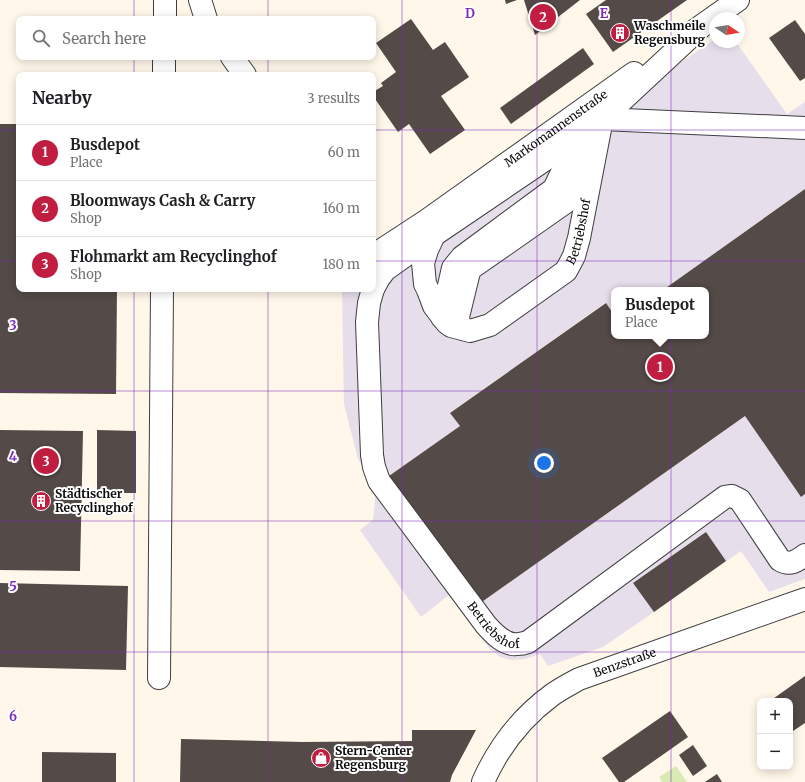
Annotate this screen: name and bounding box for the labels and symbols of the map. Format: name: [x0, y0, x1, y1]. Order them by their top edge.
pin: 2: [530, 2, 556, 32]
text: D: [465, 5, 475, 22]
text: E: [600, 5, 609, 22]
north arrow: [709, 12, 745, 48]
place label: Waschmeile Regensburg: [633, 18, 706, 47]
building icon: Waschmeile Regensburg: [609, 22, 631, 44]
street label: Markomannenstraße: [501, 86, 610, 170]
street label: Betriebshof: [563, 197, 593, 267]
text: 3: [9, 317, 17, 334]
pin: 1: [647, 352, 673, 382]
pin: 3: [33, 446, 59, 476]
text: 4: [9, 448, 18, 465]
your location: [534, 453, 554, 473]
place label: Städtischer Recyclinghof: [55, 486, 134, 515]
building icon: Städtischer Recyclinghof: [30, 490, 52, 512]
text: 5: [9, 578, 17, 595]
street label: Betriebshof: [464, 599, 521, 651]
street label: Benzstraße: [591, 644, 658, 680]
text: 6: [9, 708, 17, 725]
place label: Stern-Center Regensburg: [335, 743, 412, 772]
shop icon: Stern-Center Regensburg: [310, 747, 332, 769]

